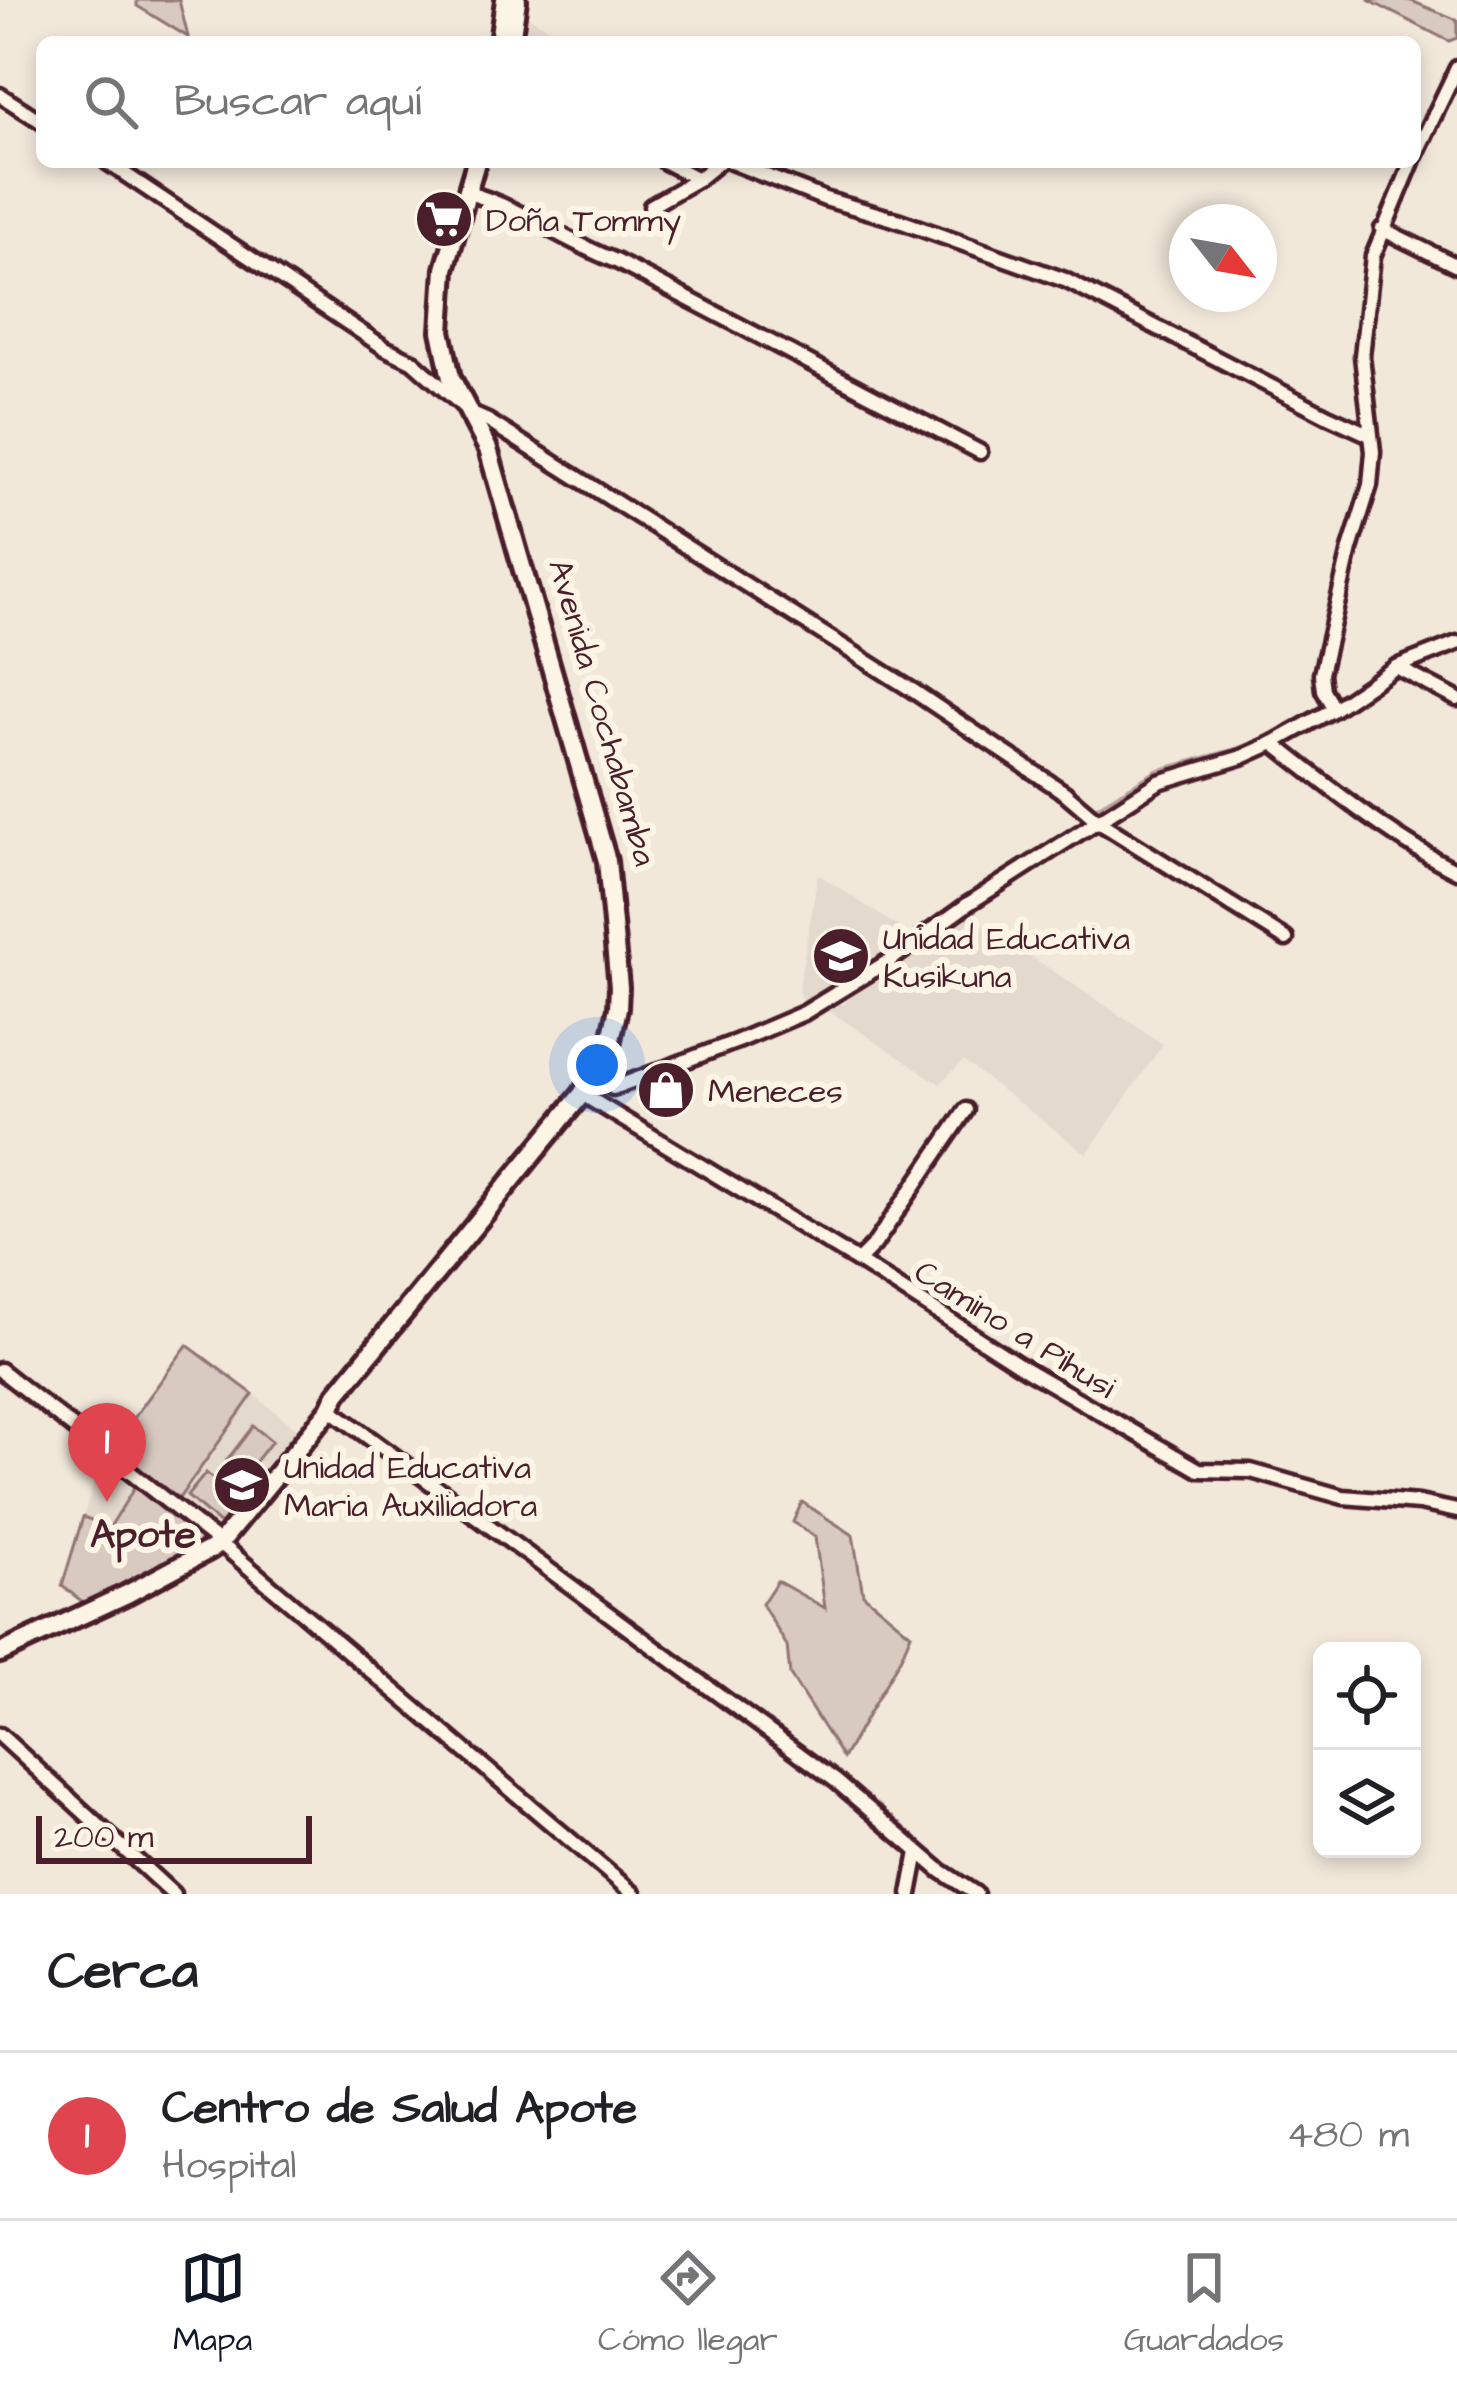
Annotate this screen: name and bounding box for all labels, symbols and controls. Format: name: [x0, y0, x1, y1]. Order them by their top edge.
search box: [36, 36, 1421, 168]
icon: search: [78, 69, 144, 135]
text: Buscar aquí: [174, 71, 421, 133]
supermarket icon: Doña Tommy: [413, 188, 475, 250]
place label: Doña Tommy: [486, 198, 681, 245]
north arrow: [1169, 204, 1277, 312]
street label: Avenida Cochabamba: [536, 554, 668, 871]
place label: Unidad Educativa Kusikuna: [883, 916, 1130, 1000]
school or university icon: Unidad Educativa Kusikuna: [810, 925, 872, 987]
your location: [567, 1035, 627, 1095]
shop icon: Meneces: [635, 1059, 697, 1121]
place label: Meneces: [708, 1069, 843, 1115]
street label: Camino a Pihusi: [905, 1249, 1125, 1410]
pin: 1: [68, 1403, 146, 1502]
place label: Unidad Educativa Maria Auxiliadora: [284, 1445, 537, 1529]
school or university icon: Unidad Educativa Maria Auxiliadora: [211, 1454, 273, 1516]
district label: Apote: [90, 1509, 196, 1563]
map controls: [1313, 1642, 1421, 1858]
button: locate: [1313, 1642, 1421, 1750]
button: layers: [1313, 1750, 1421, 1858]
scale bar: [36, 1810, 312, 1863]
text: 200 m: [54, 1814, 153, 1860]
text: Cerca: [48, 1937, 198, 2008]
text: Centro de Salud Apote: [162, 2078, 637, 2140]
text: 1: [85, 2109, 90, 2163]
text: 480 m: [1287, 2109, 1409, 2163]
text: Hospital: [162, 2140, 296, 2194]
tab: Mapa: [173, 2245, 252, 2363]
tab: Cómo llegar: [598, 2245, 778, 2363]
tab: Guardados: [1124, 2245, 1284, 2363]

